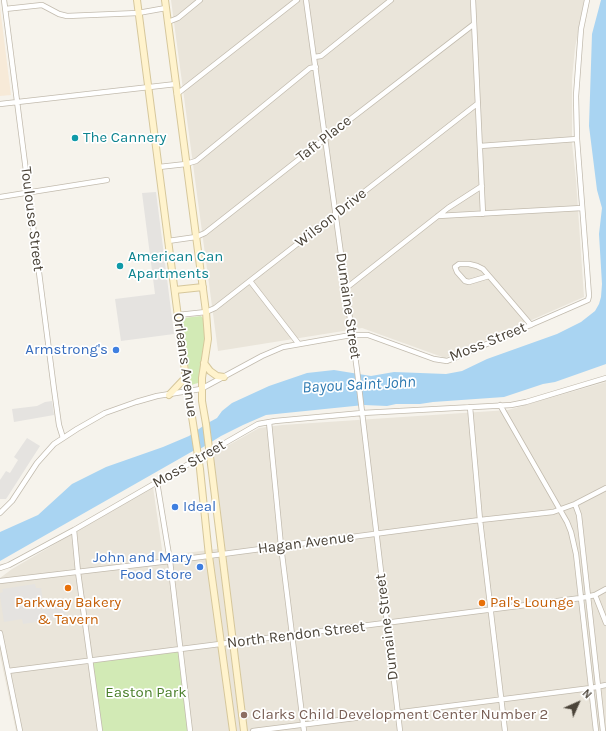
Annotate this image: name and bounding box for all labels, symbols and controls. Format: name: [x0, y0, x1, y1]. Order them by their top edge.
street label: Taft Place: [293, 112, 355, 166]
place label: The Cannery: [83, 129, 166, 147]
marker: The Cannery: [70, 133, 80, 143]
street label: Toulouse Street: [17, 166, 47, 272]
street label: Wilson Drive: [292, 184, 370, 252]
place label: American Can Apartments: [128, 248, 223, 283]
street label: Dumaine Street: [332, 252, 364, 360]
marker: American Can Apartments: [115, 261, 125, 271]
street label: Orleans Avenue: [169, 312, 201, 418]
street label: Moss Street: [447, 318, 529, 366]
place label: Armstrong's: [25, 341, 108, 359]
marker: Armstrong's: [111, 345, 121, 355]
water label: Bayou Saint John: [302, 372, 416, 398]
street label: Moss Street: [149, 436, 229, 492]
place label: Ideal: [183, 498, 216, 516]
marker: Ideal: [170, 502, 180, 512]
street label: Hagan Avenue: [257, 528, 355, 558]
place label: John and Mary Food Store: [93, 549, 192, 584]
marker: John and Mary Food Store: [195, 562, 205, 572]
street label: Dumaine Street: [372, 573, 402, 681]
marker: Parkway Bakery & Tavern: [63, 583, 73, 593]
place label: Parkway Bakery & Tavern: [15, 594, 121, 629]
place label: Pal's Lounge: [490, 594, 574, 612]
marker: Pal's Lounge: [477, 598, 487, 608]
street label: North Rendon Street: [226, 618, 366, 652]
north arrow: [558, 683, 598, 723]
park label: Easton Park: [105, 684, 187, 702]
text: N: [579, 687, 594, 702]
place label: Clarks Child Development Center Number 2: [252, 706, 548, 724]
marker: Clarks Child Development Center Number 2: [239, 710, 249, 720]

